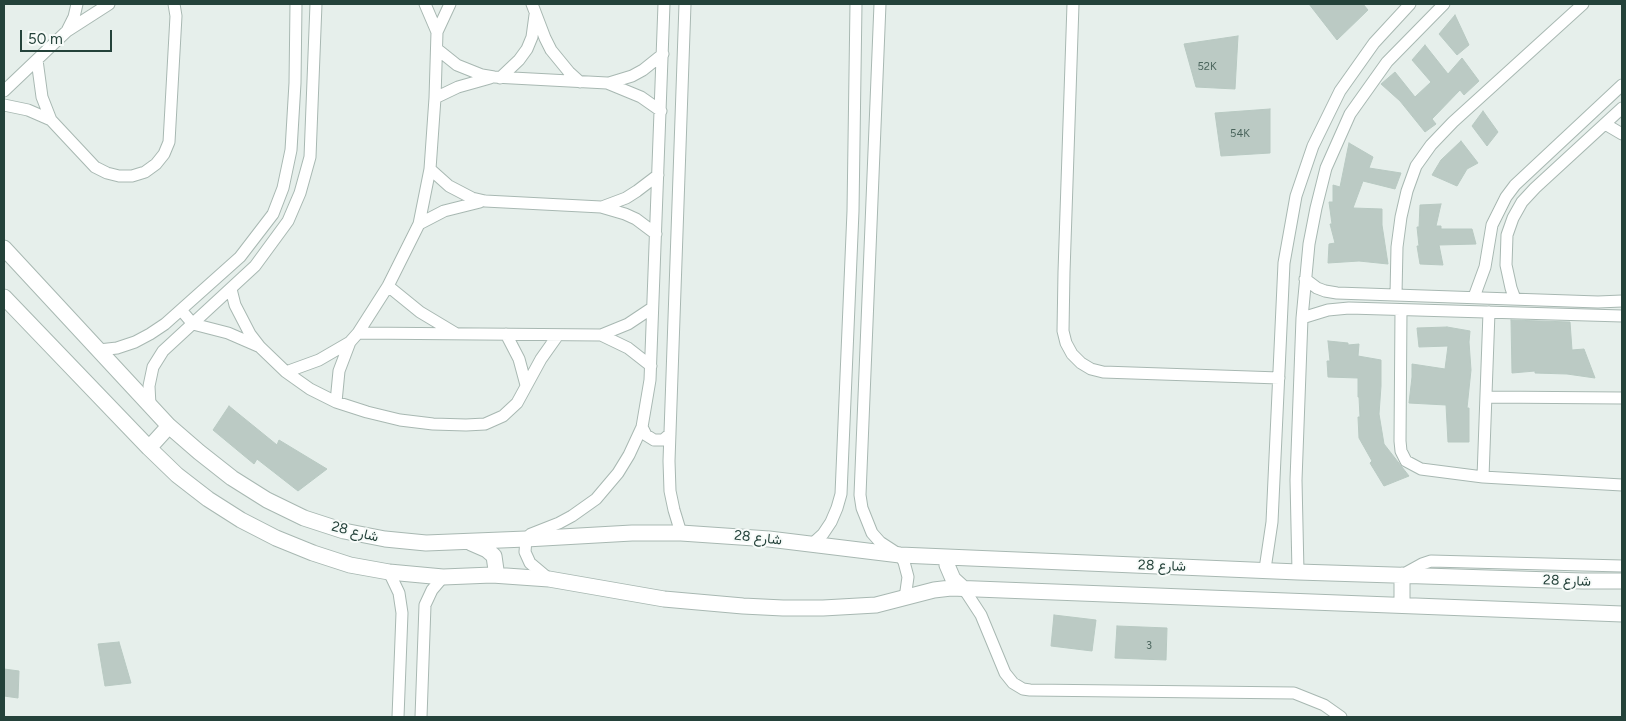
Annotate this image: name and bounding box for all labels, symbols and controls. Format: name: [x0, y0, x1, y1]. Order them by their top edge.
scale bar: [22, 20, 115, 52]
text: 50 m: [28, 30, 63, 48]
house number: 52K: [1197, 60, 1217, 74]
house number: 54K: [1230, 127, 1250, 141]
street label: شارع 28: [330, 518, 380, 546]
street label: شارع 28: [733, 527, 783, 549]
street label: شارع 28: [1138, 557, 1186, 575]
street label: شارع 28: [1543, 572, 1591, 590]
house number: 3: [1146, 639, 1152, 653]

